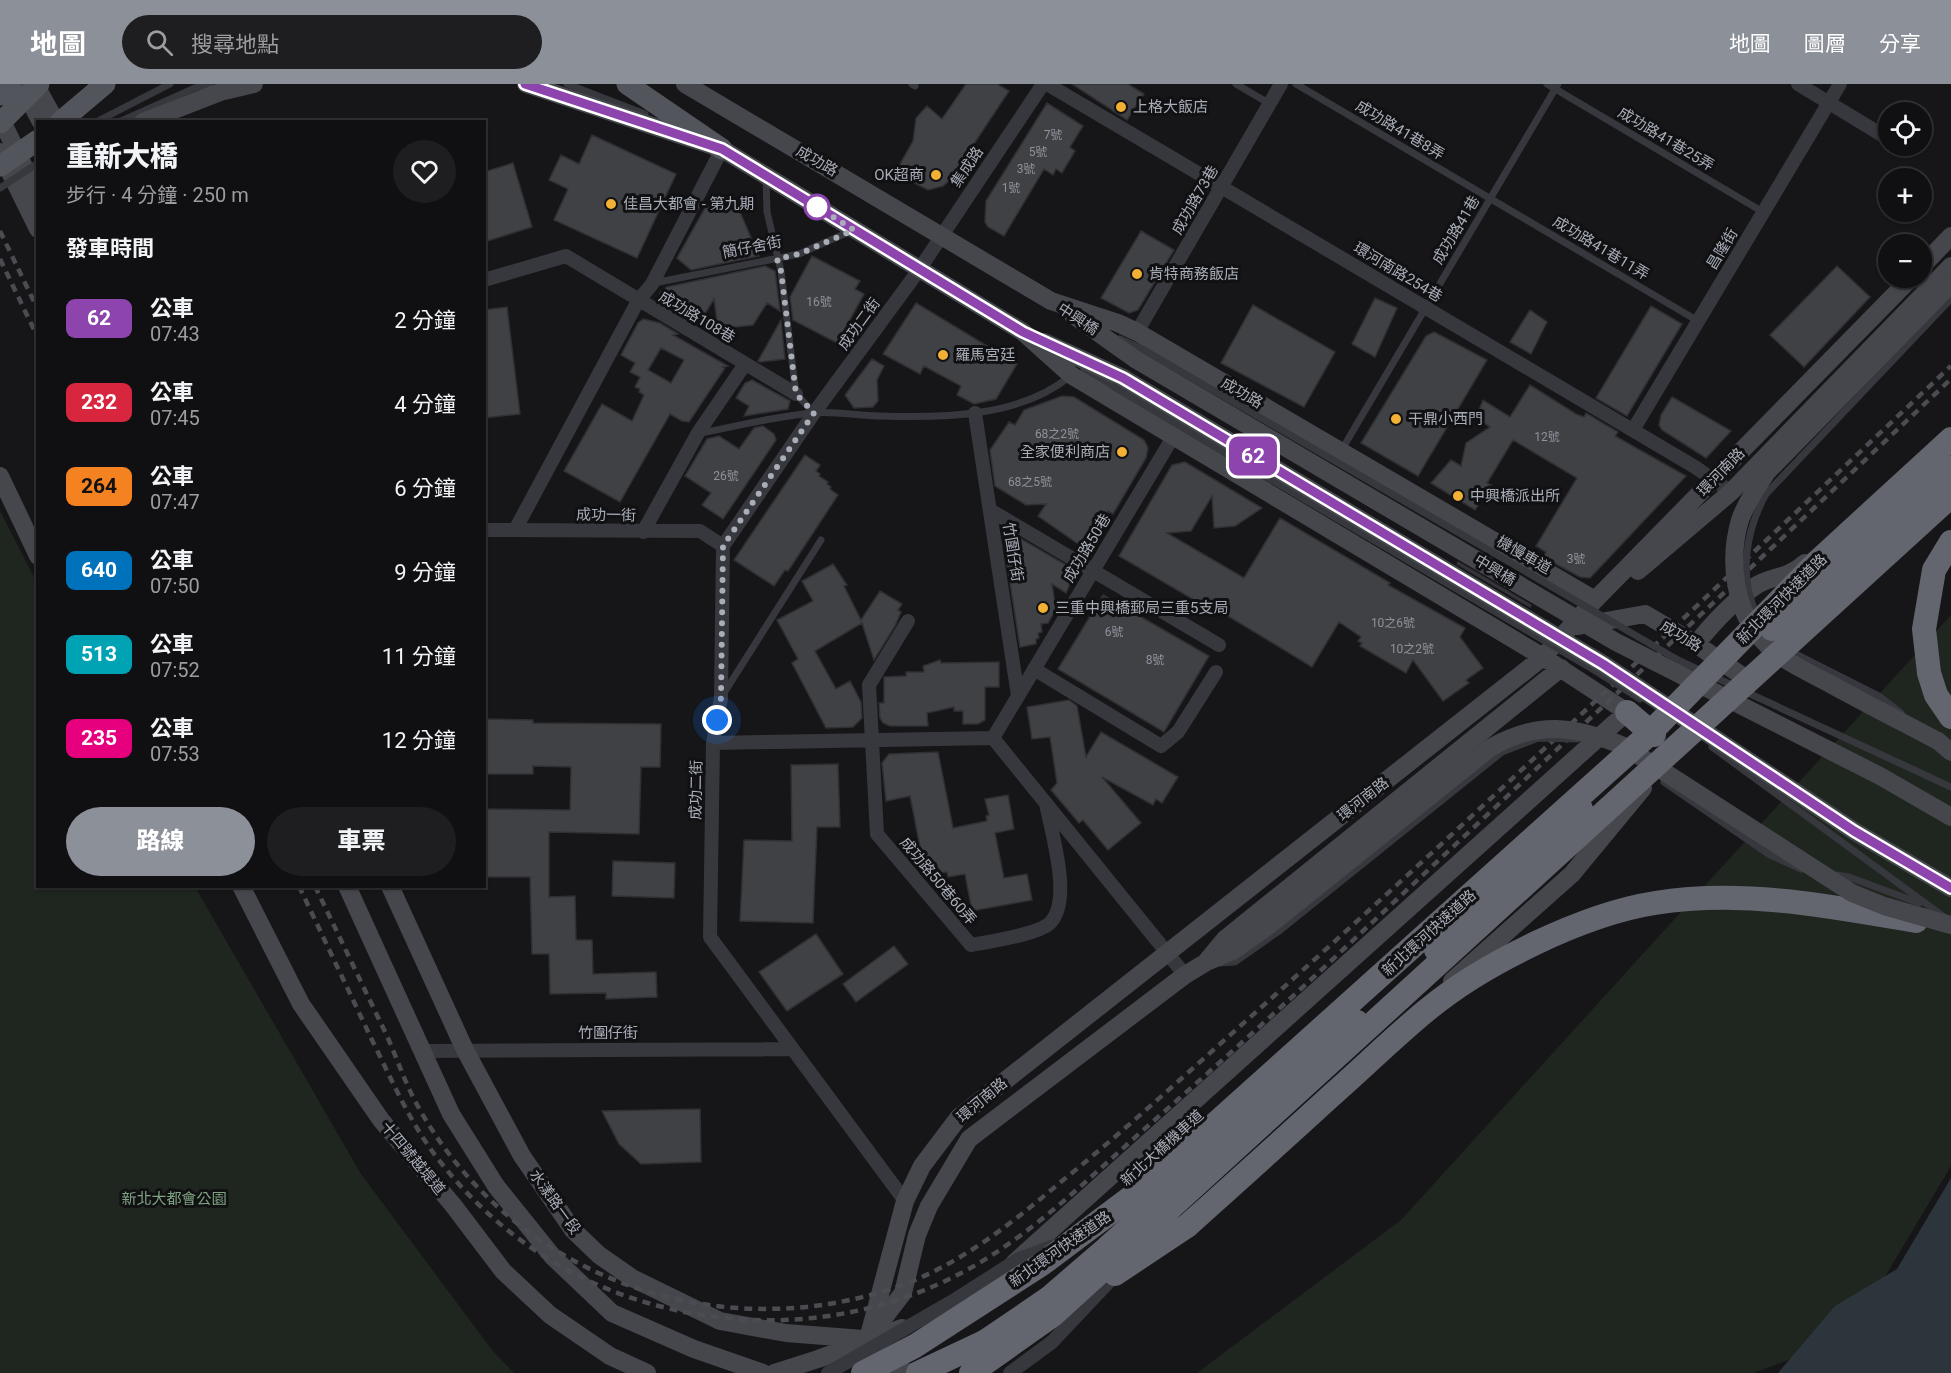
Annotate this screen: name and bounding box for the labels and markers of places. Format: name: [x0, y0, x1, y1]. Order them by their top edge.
place label: 上格大飯店: [1133, 98, 1208, 116]
marker: 上格大飯店: [1114, 100, 1128, 114]
place label: OK超商: [874, 166, 924, 184]
marker: OK超商: [929, 168, 943, 182]
unlabelled marker: [804, 194, 830, 220]
place label: 佳昌大都會 - 第九期: [623, 195, 755, 213]
marker: 佳昌大都會 - 第九期: [604, 197, 618, 211]
place label: 肯特商務飯店: [1149, 265, 1239, 283]
marker: 肯特商務飯店: [1130, 267, 1144, 281]
place label: 羅馬宮廷: [955, 346, 1015, 364]
marker: 羅馬宮廷: [936, 348, 950, 362]
place label: 干鼎小西門: [1408, 410, 1483, 428]
marker: 干鼎小西門: [1389, 412, 1403, 426]
place label: 全家便利商店: [1020, 443, 1110, 461]
marker: 全家便利商店: [1115, 445, 1129, 459]
place label: 中興橋派出所: [1470, 487, 1560, 505]
marker: 中興橋派出所: [1451, 489, 1465, 503]
place label: 三重中興橋郵局三重5支局: [1055, 599, 1228, 617]
marker: 三重中興橋郵局三重5支局: [1036, 601, 1050, 615]

